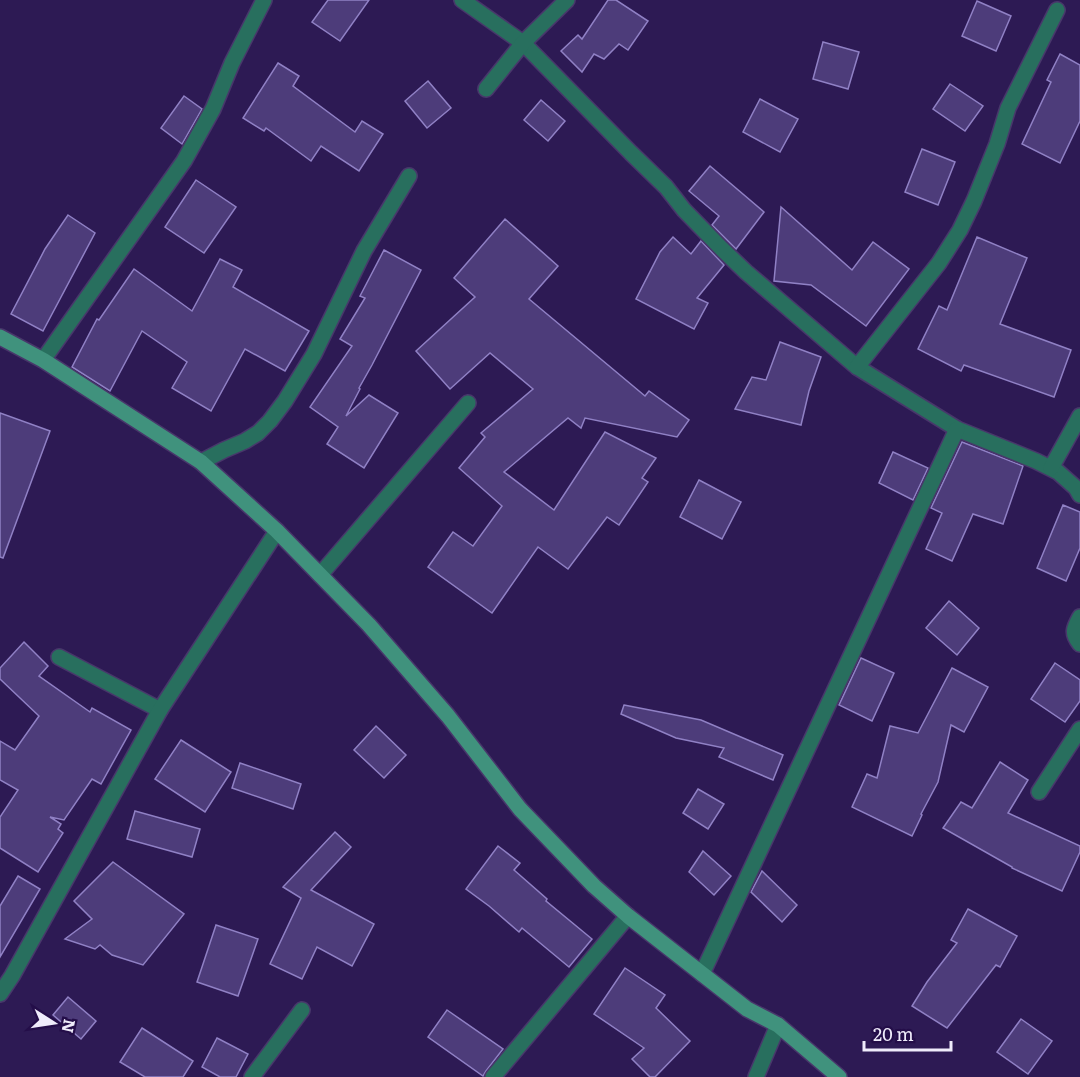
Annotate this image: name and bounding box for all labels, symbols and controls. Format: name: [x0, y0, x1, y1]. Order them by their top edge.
north arrow: [24, 993, 84, 1053]
scale bar: [864, 1014, 951, 1052]
text: N: [57, 1017, 83, 1035]
text: 20 m: [873, 1020, 914, 1047]

